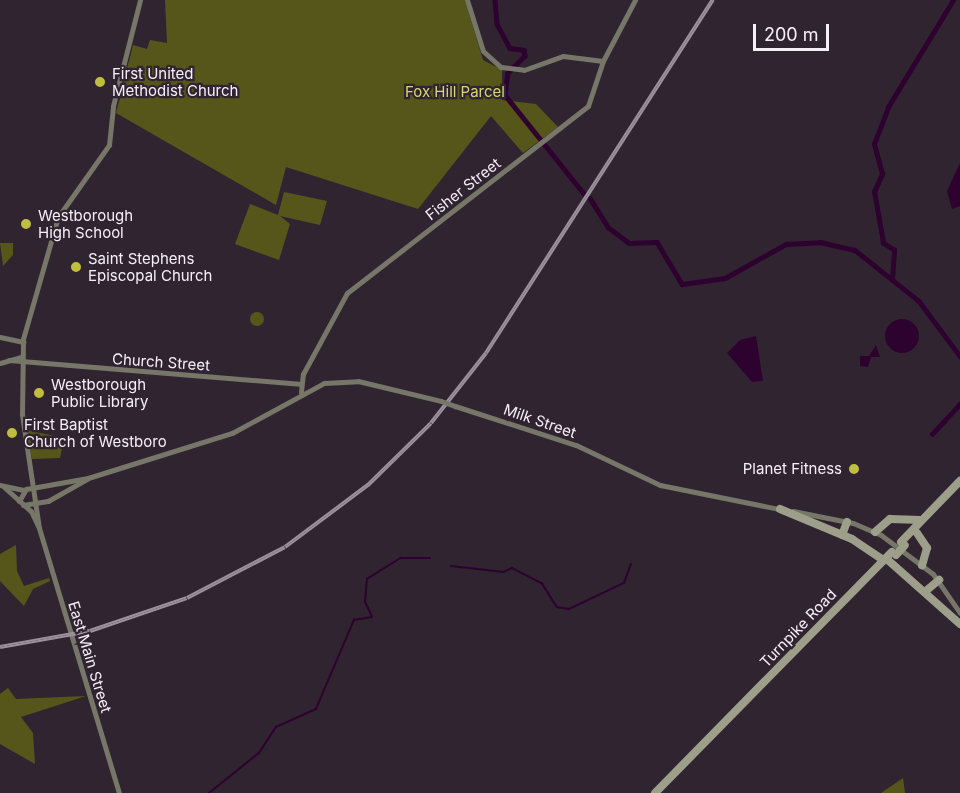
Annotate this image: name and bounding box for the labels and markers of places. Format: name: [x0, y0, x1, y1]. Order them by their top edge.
place label: First United Methodist Church: [112, 64, 238, 99]
marker: First United Methodist Church: [93, 75, 107, 89]
place label: Westborough High School: [38, 206, 133, 241]
marker: Westborough High School: [19, 217, 33, 231]
place label: Saint Stephens Episcopal Church: [88, 249, 212, 284]
marker: Saint Stephens Episcopal Church: [69, 260, 83, 274]
place label: Westborough Public Library: [51, 375, 148, 410]
marker: Westborough Public Library: [32, 386, 46, 400]
place label: First Baptist Church of Westboro: [24, 415, 167, 450]
marker: First Baptist Church of Westboro: [5, 426, 19, 440]
place label: Planet Fitness: [743, 460, 842, 478]
marker: Planet Fitness: [847, 462, 861, 476]

